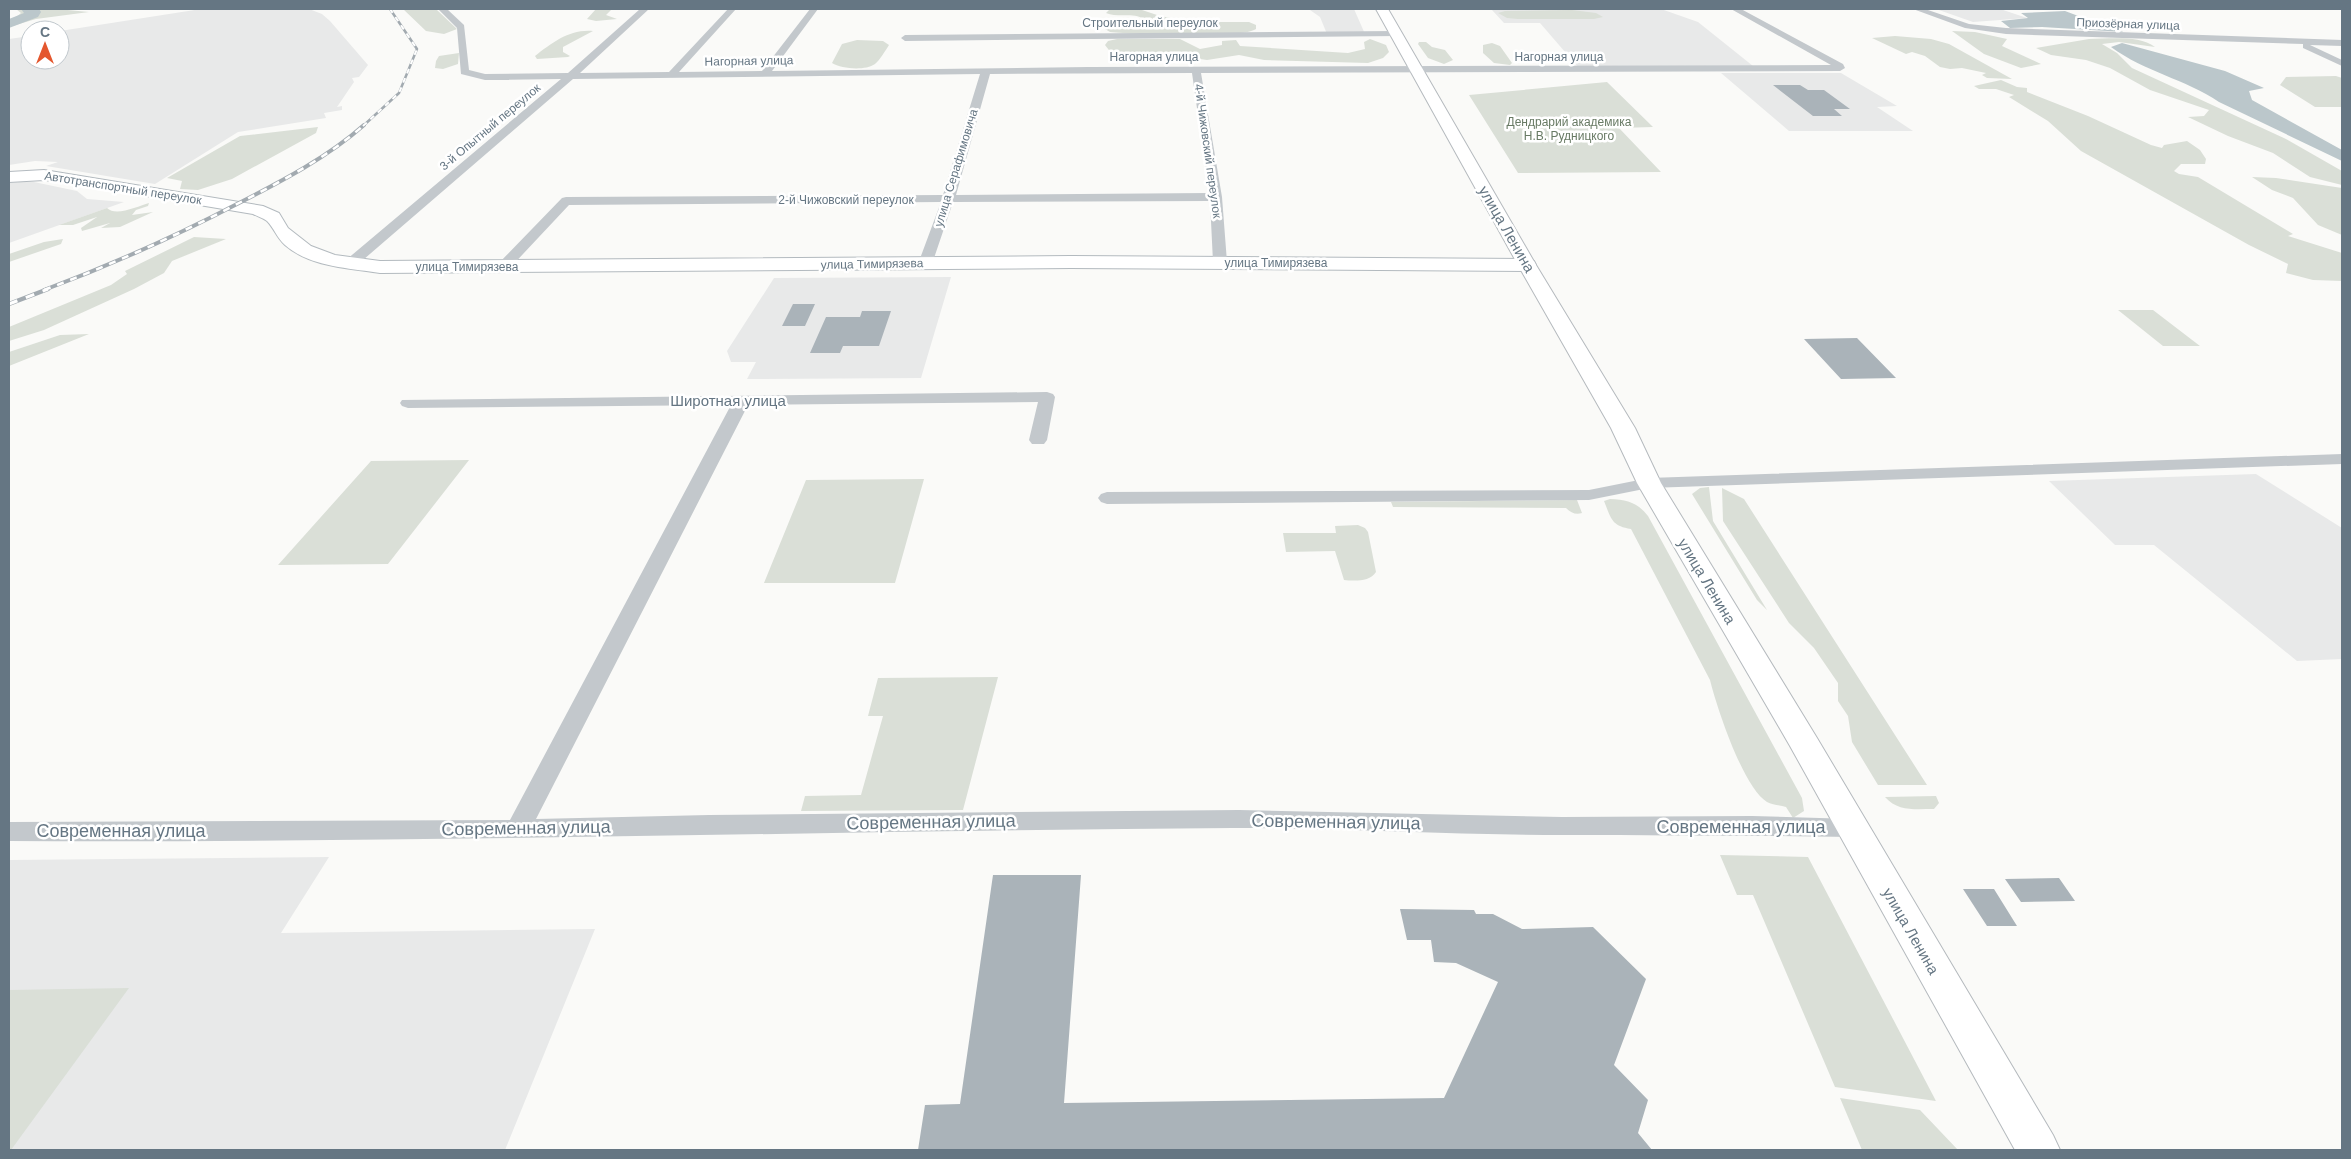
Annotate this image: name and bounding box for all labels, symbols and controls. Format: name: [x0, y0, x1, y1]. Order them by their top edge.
street label: Приозёрная улица: [2076, 15, 2180, 33]
street label: Строительный переулок: [1082, 16, 1219, 30]
north arrow: [20, 20, 70, 70]
text: С: [40, 24, 50, 40]
street label: Нагорная улица: [1110, 50, 1199, 64]
street label: Нагорная улица: [1515, 50, 1604, 64]
street label: Нагорная улица: [704, 53, 794, 69]
street label: 3-й Опытный переулок: [437, 80, 544, 173]
street label: 4-й Чижовский переулок: [1192, 83, 1224, 220]
street label: улица Серафимовича: [931, 107, 981, 229]
park label: Дендрарий академика Н.В. Рудницкого: [1507, 115, 1632, 143]
street label: Автотранспортный переулок: [43, 169, 203, 207]
street label: улица Ленина: [1475, 183, 1539, 276]
street label: 2-й Чижовский переулок: [778, 193, 915, 207]
street label: улица Тимирязева: [820, 256, 924, 272]
street label: улица Тимирязева: [1225, 256, 1328, 270]
street label: улица Тимирязева: [416, 260, 519, 274]
street label: Широтная улица: [670, 392, 786, 409]
street label: улица Ленина: [1675, 535, 1740, 627]
street label: Современная улица: [846, 811, 1017, 833]
street label: Современная улица: [1251, 811, 1422, 833]
street label: Современная улица: [441, 817, 612, 839]
street label: Современная улица: [1656, 817, 1827, 837]
street label: Современная улица: [36, 821, 207, 841]
street label: улица Ленина: [1879, 885, 1943, 978]

